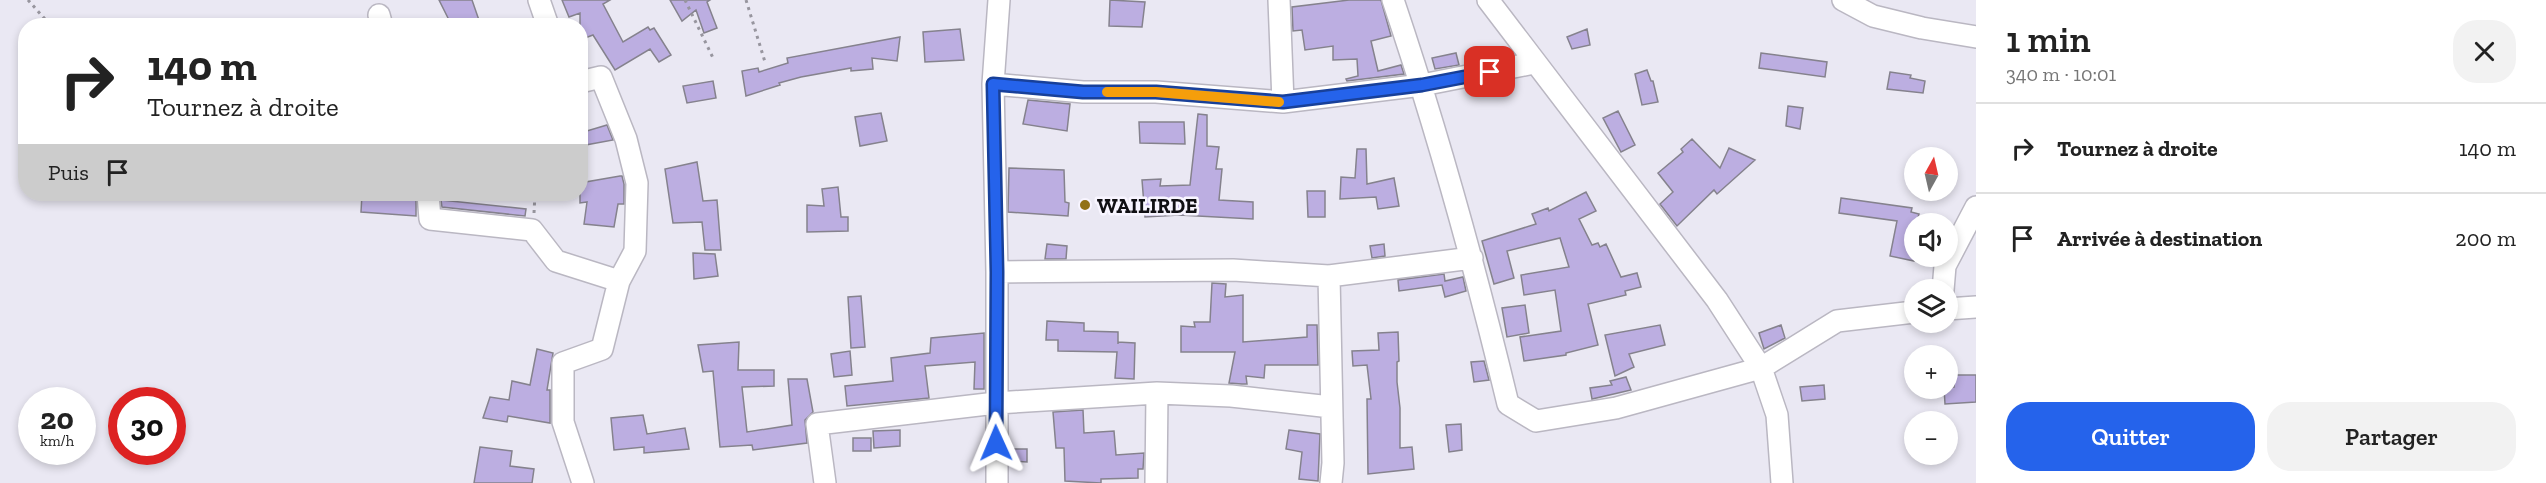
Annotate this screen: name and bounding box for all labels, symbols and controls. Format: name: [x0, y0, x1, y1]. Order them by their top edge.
text: 1 min: [2006, 18, 2091, 61]
button: close: [2453, 20, 2516, 83]
text: 140 m: [147, 40, 257, 91]
icon: right: [48, 42, 126, 120]
pin: [1464, 46, 1515, 97]
icon: arrive: [1473, 55, 1506, 88]
text: 340 m · 10:01: [2006, 62, 2116, 86]
text: Tournez à droite: [147, 91, 339, 123]
icon: right: [2006, 132, 2039, 165]
text: Tournez à droite: [2057, 135, 2218, 162]
text: 140 m: [2459, 135, 2516, 162]
north arrow: [1904, 147, 1958, 201]
map controls: [1904, 147, 1958, 465]
icon: arrive: [101, 156, 134, 189]
text: Puis: [48, 159, 89, 186]
place label: WAILIRDE: [1097, 193, 1197, 218]
marker: WAILIRDE: [1078, 198, 1092, 212]
button: sound: [1904, 213, 1958, 267]
icon: arrive: [2006, 222, 2039, 255]
text: Arrivée à destination: [2057, 225, 2262, 252]
text: 200 m: [2455, 225, 2516, 252]
button: layers: [1904, 279, 1958, 333]
button: +: [1904, 345, 1958, 399]
speed limit sign: 30: [108, 387, 186, 465]
text: 20: [40, 401, 74, 437]
button: Quitter: [2006, 402, 2255, 471]
button: Partager: [2267, 402, 2516, 471]
position arrow: [964, 411, 1028, 475]
button: −: [1904, 411, 1958, 465]
text: km/h: [40, 432, 74, 450]

